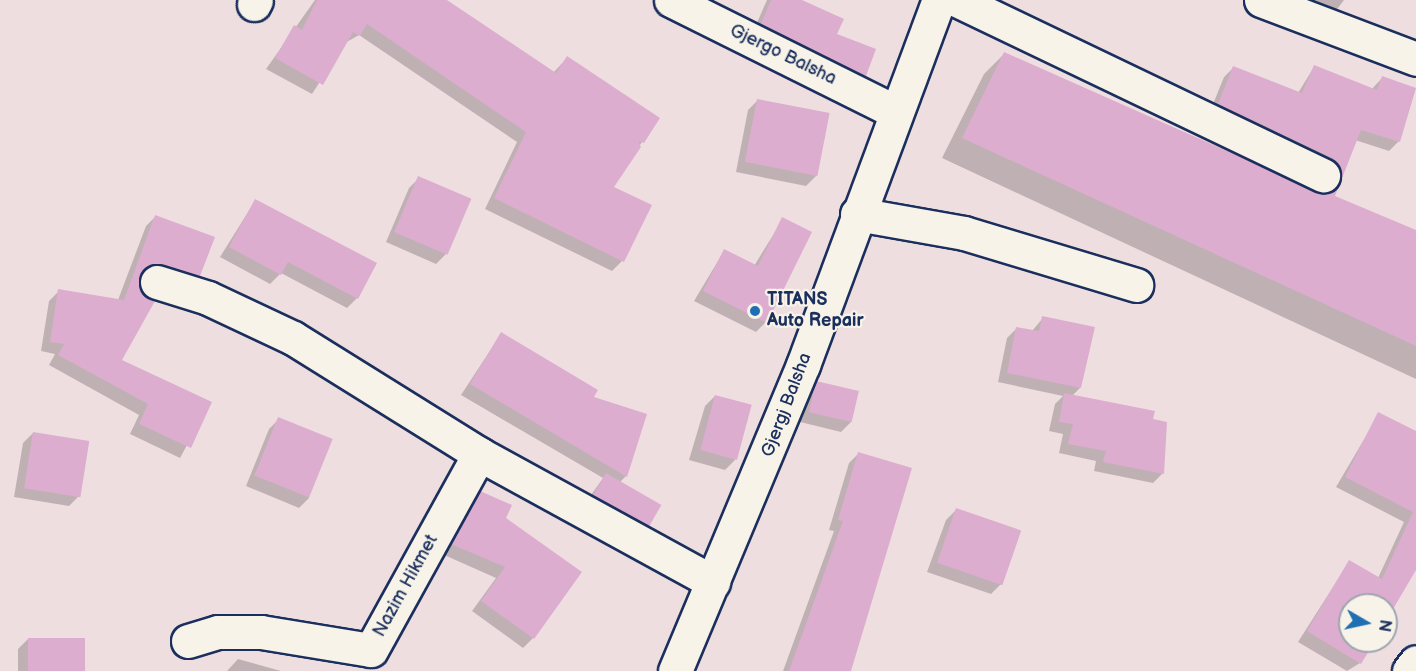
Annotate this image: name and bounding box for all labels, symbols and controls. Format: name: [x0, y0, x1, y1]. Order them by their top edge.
street label: Gjergo Balsha: [726, 20, 840, 90]
place label: TITANS Auto Repair: [767, 290, 864, 332]
marker: TITANS Auto Repair: [748, 304, 762, 318]
street label: Gjergj Balsha: [757, 350, 817, 460]
street label: Nazim Hikmet: [369, 531, 443, 641]
north arrow: [1338, 593, 1398, 653]
text: N: [1374, 618, 1395, 633]

